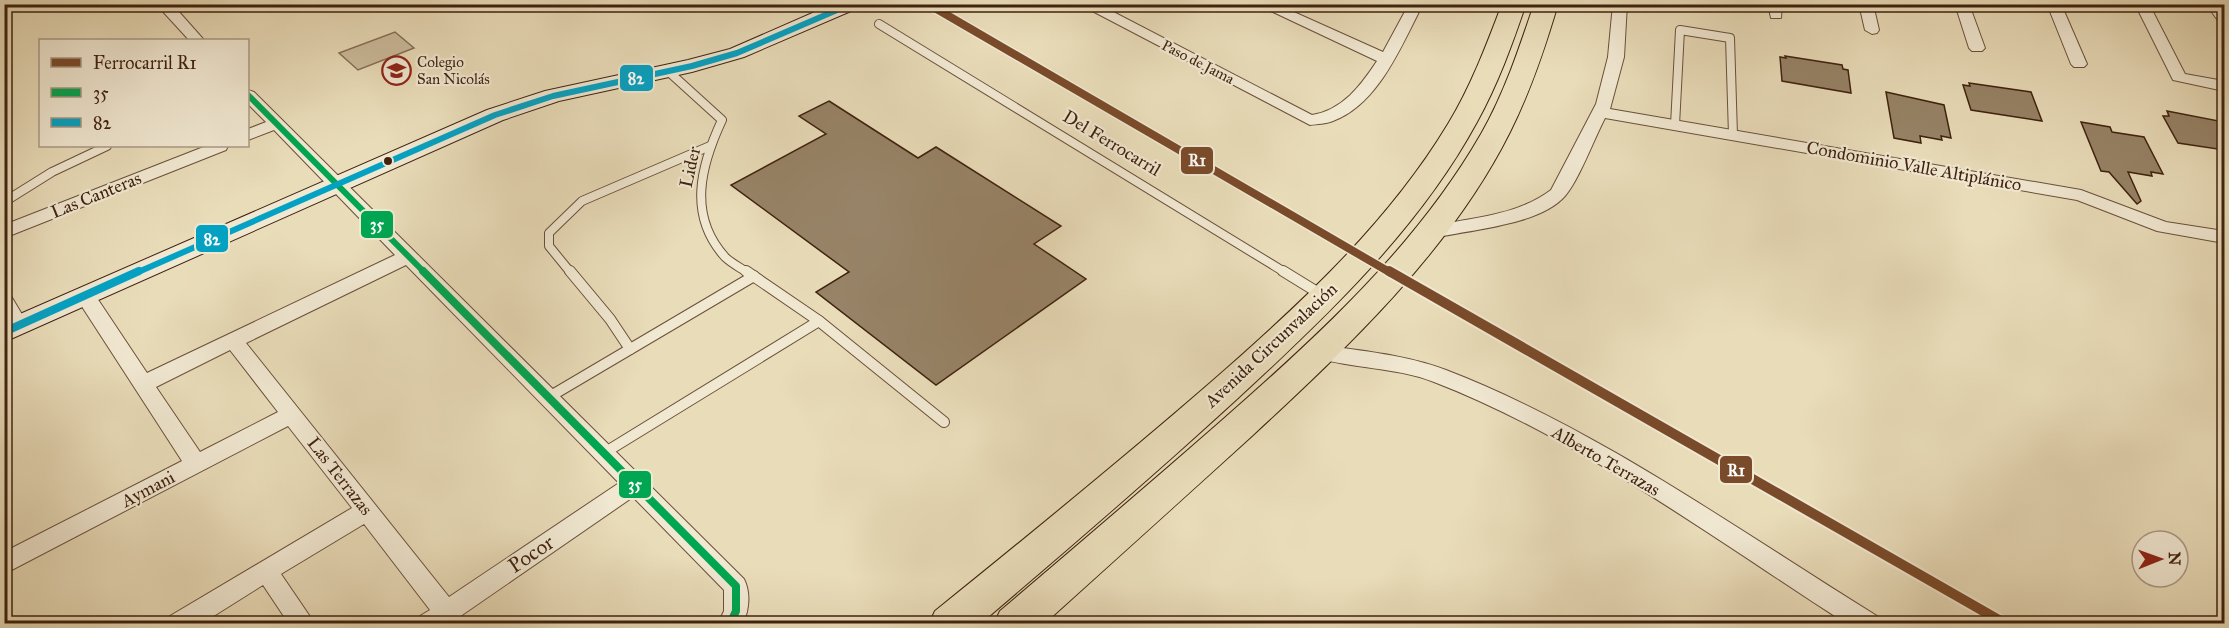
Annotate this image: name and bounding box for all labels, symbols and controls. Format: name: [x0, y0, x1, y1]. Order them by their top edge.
street label: Paso de Jama: [1158, 36, 1238, 89]
legend: [39, 39, 249, 147]
text: Ferrocarril R1: [93, 52, 197, 74]
place label: Colegio San Nicolás: [417, 53, 490, 88]
school or university icon: Colegio San Nicolás: [380, 55, 412, 87]
line badge: 82: [619, 64, 654, 92]
text: 82: [628, 69, 645, 88]
text: 35: [93, 82, 109, 104]
street label: Del Ferrocarril: [1059, 105, 1165, 181]
text: 82: [93, 112, 112, 134]
street label: Condominio Valle Altiplánico: [1805, 136, 2023, 196]
street label: Lider: [675, 144, 705, 190]
line badge: R1: [1180, 146, 1214, 175]
text: R1: [1188, 151, 1206, 170]
unlabelled marker: [382, 155, 394, 167]
street label: Las Canteras: [48, 167, 144, 223]
line badge: 35: [360, 210, 394, 239]
text: 35: [370, 215, 384, 235]
line badge: 82: [195, 224, 229, 253]
text: 82: [204, 230, 221, 249]
street label: Avenida Circunvalación: [1199, 278, 1342, 413]
street label: Alberto Terrazas: [1547, 421, 1664, 501]
street label: Las Terrazas: [303, 432, 377, 520]
line badge: R1: [1719, 455, 1753, 484]
text: R1: [1727, 461, 1745, 480]
street label: Aymani: [117, 466, 179, 513]
line badge: 35: [618, 470, 652, 499]
text: 35: [628, 475, 642, 495]
street label: Pocor: [503, 529, 559, 579]
north arrow: [2130, 529, 2190, 589]
text: N: [2165, 552, 2184, 566]

